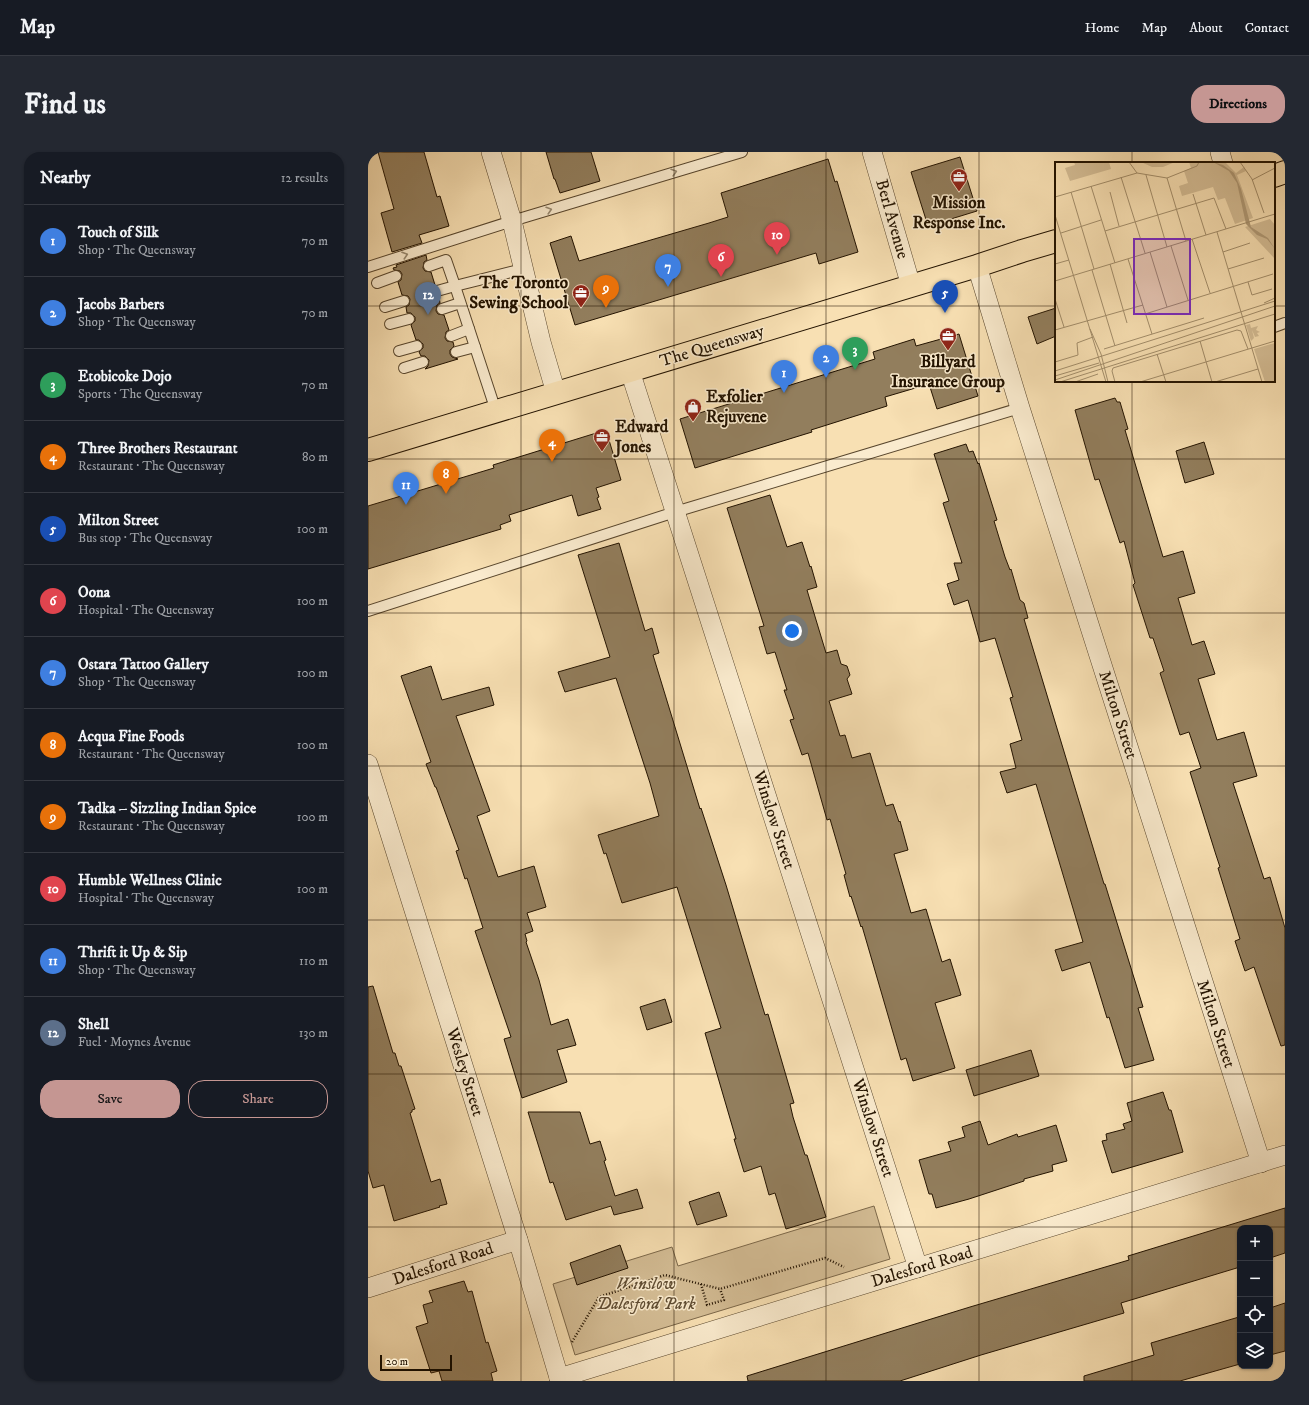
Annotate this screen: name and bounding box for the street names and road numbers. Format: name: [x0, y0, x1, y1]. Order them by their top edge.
street label: Berl Avenue: [870, 177, 914, 261]
street label: The Queensway: [657, 319, 768, 372]
street label: Milton Street: [1093, 668, 1143, 762]
street label: Winslow Street: [747, 767, 800, 873]
street label: Milton Street: [1191, 977, 1241, 1071]
street label: Wesley Street: [441, 1024, 489, 1119]
street label: Winslow Street: [846, 1075, 899, 1181]
street label: Dalesford Road: [390, 1237, 497, 1291]
street label: Dalesford Road: [869, 1241, 976, 1293]

